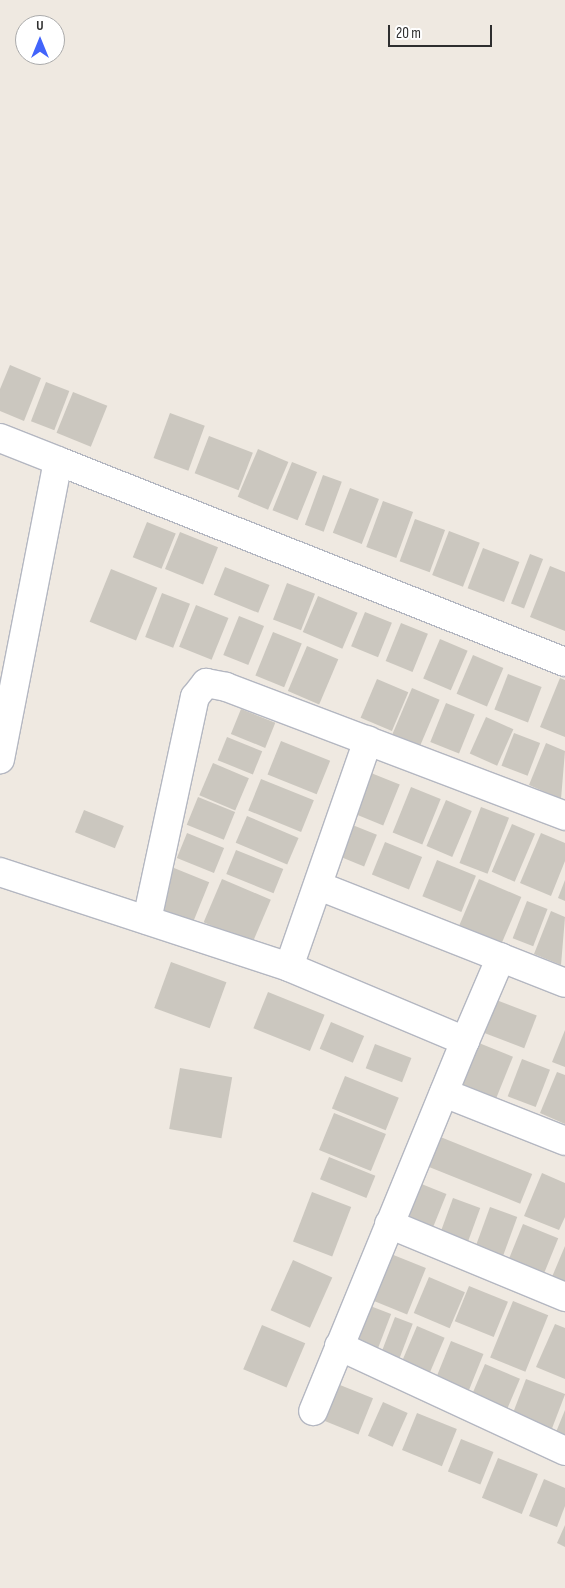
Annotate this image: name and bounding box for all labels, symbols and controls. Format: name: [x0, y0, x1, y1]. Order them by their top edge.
north arrow: [15, 15, 65, 65]
scale bar: [390, 15, 494, 47]
text: U: [36, 17, 44, 34]
text: 20 m: [396, 24, 421, 43]

